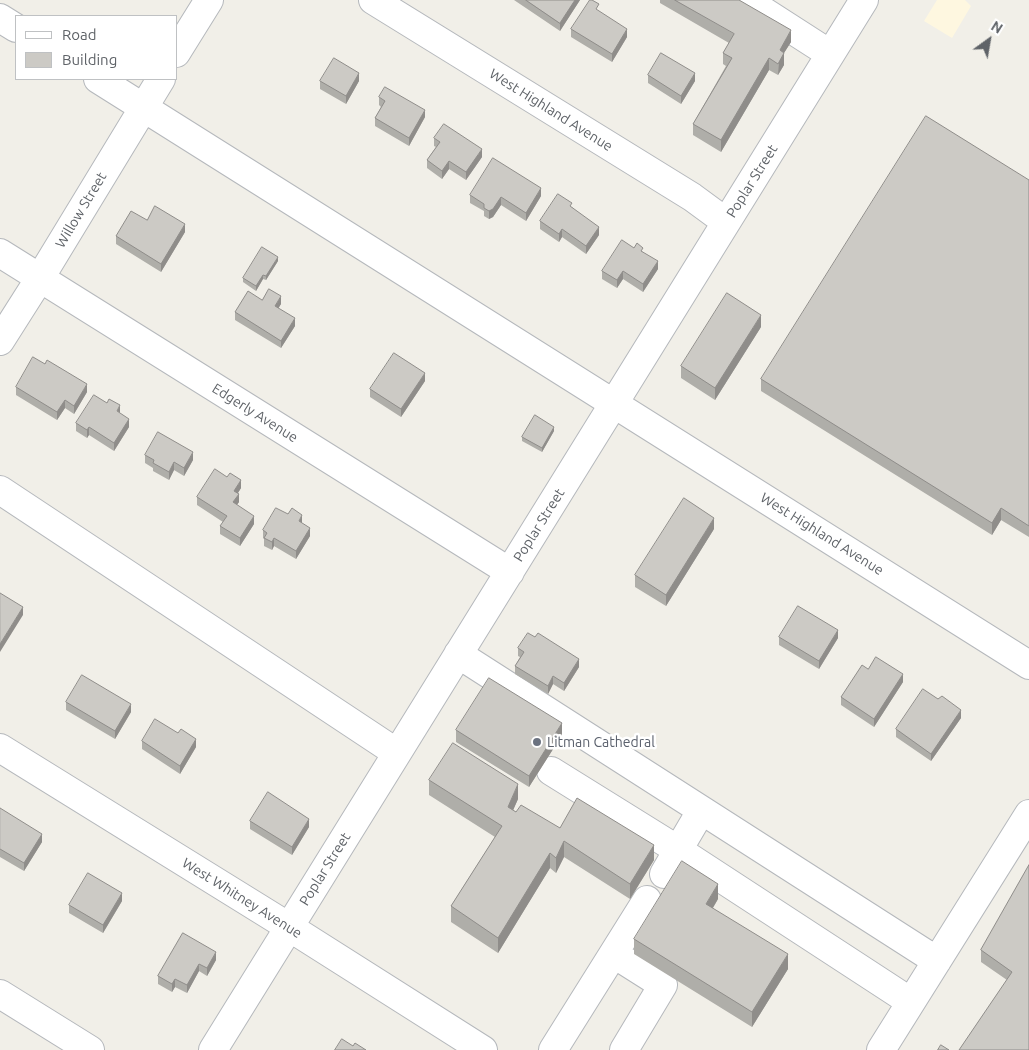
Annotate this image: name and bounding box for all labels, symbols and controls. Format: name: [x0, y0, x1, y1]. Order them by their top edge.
legend: [15, 15, 178, 80]
north arrow: [964, 15, 1014, 65]
text: N: [988, 18, 1006, 37]
text: Road: [62, 26, 97, 43]
text: Building: [62, 51, 117, 68]
street label: West Highland Avenue: [486, 65, 616, 155]
street label: Poplar Street: [723, 141, 781, 221]
street label: Willow Street: [52, 169, 110, 251]
street label: Edgerly Avenue: [209, 380, 301, 446]
street label: Poplar Street: [510, 485, 568, 565]
street label: West Highland Avenue: [757, 489, 887, 579]
place label: Litman Cathedral: [547, 734, 655, 750]
marker: Litman Cathedral: [531, 736, 543, 748]
street label: Poplar Street: [296, 829, 354, 909]
street label: West Whitney Avenue: [179, 854, 305, 942]

